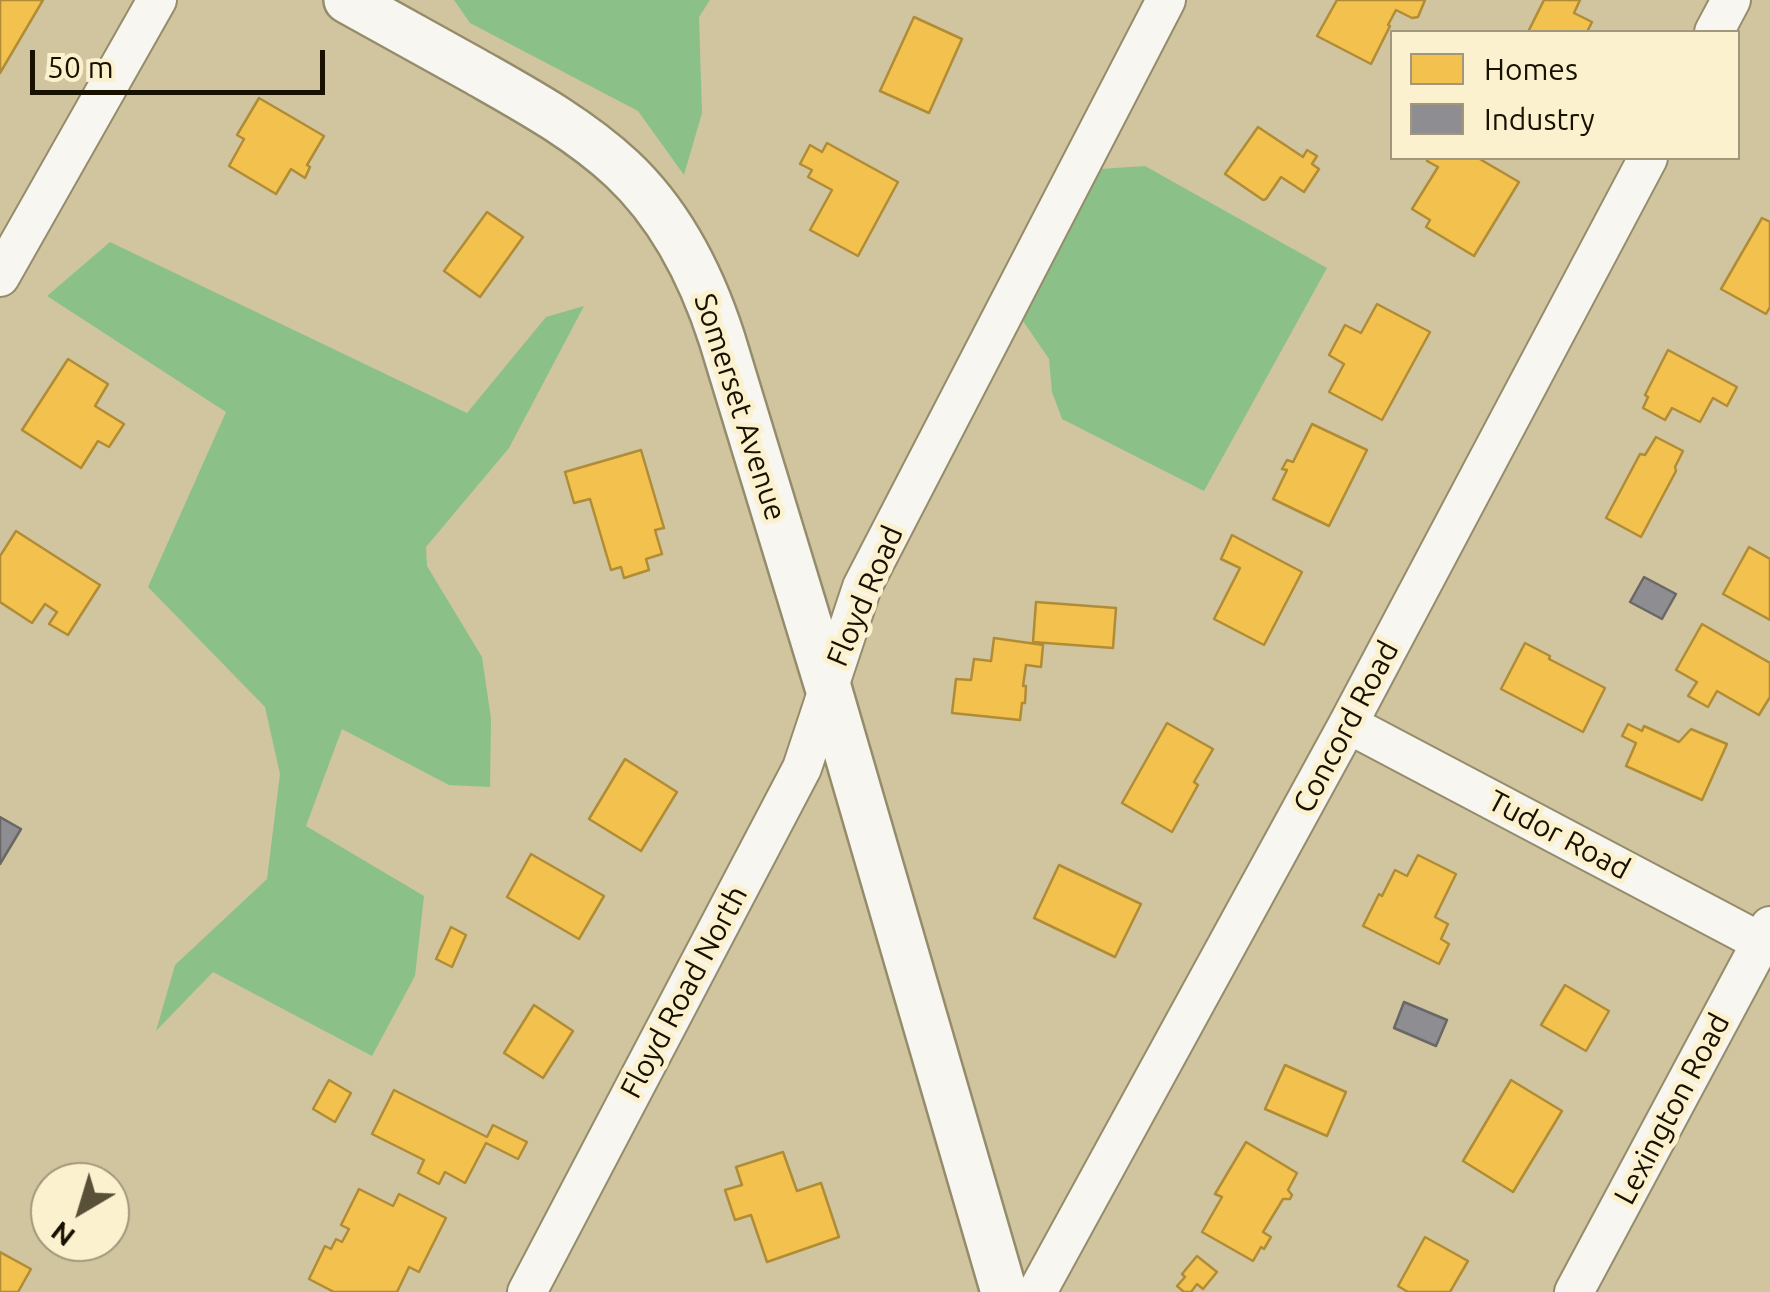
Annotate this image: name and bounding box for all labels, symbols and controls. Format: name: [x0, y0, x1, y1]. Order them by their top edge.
scale bar: [35, 30, 330, 92]
legend: [1390, 30, 1740, 160]
text: 50 m: [47, 50, 114, 84]
text: Homes: [1484, 52, 1578, 86]
text: Industry: [1484, 102, 1595, 136]
street label: Somerset Avenue: [686, 289, 794, 525]
street label: Floyd Road: [819, 520, 911, 672]
street label: Concord Road: [1286, 635, 1406, 819]
street label: Tudor Road: [1482, 783, 1636, 887]
street label: Floyd Road North: [613, 880, 755, 1104]
street label: Lexington Road: [1607, 1007, 1737, 1211]
north arrow: [30, 1162, 130, 1262]
text: N: [45, 1216, 80, 1253]

